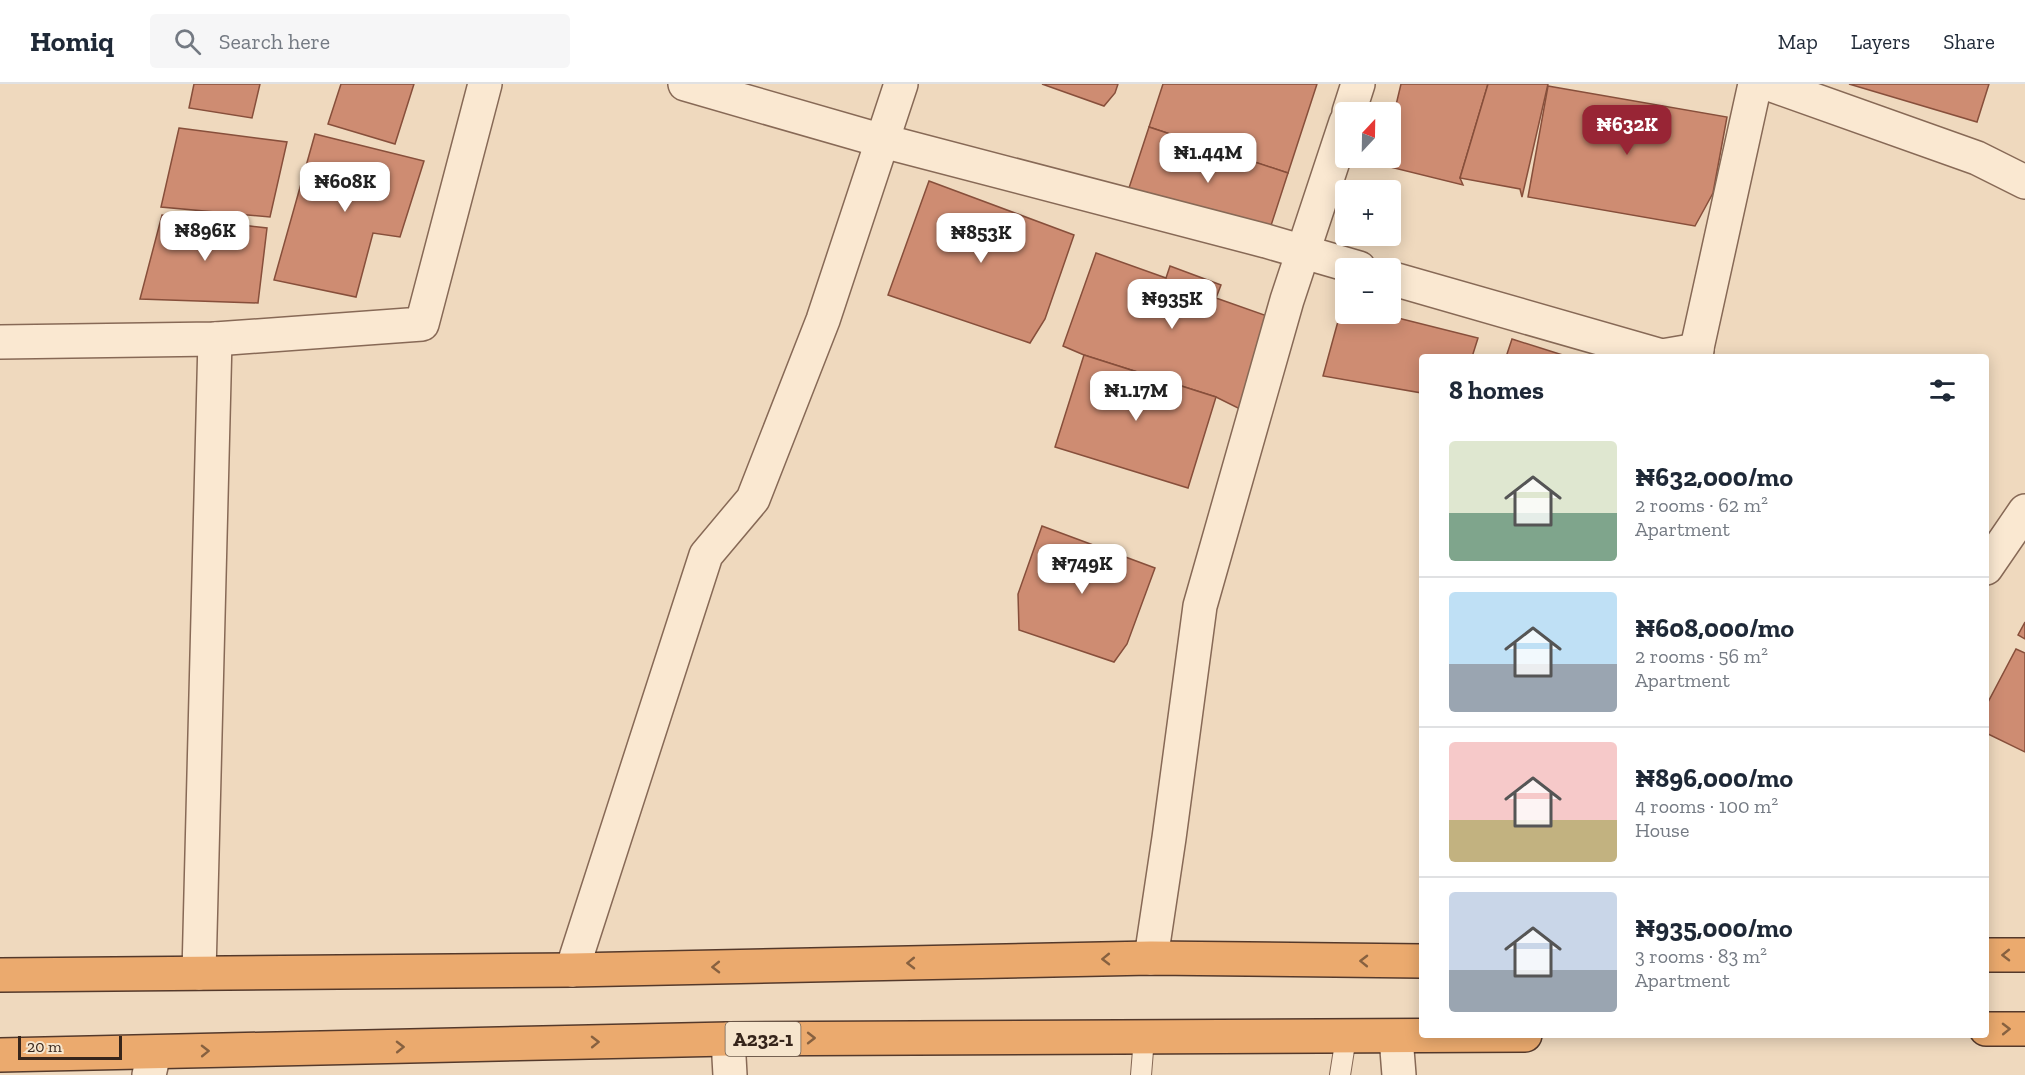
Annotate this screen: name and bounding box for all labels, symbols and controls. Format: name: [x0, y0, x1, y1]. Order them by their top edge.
search box: [150, 14, 570, 68]
text: Homiq: [30, 25, 114, 58]
icon: search: [171, 25, 204, 58]
text: Search here: [219, 28, 330, 55]
text: Map: [1778, 29, 1818, 54]
text: Layers: [1851, 29, 1910, 54]
text: Share: [1943, 29, 1995, 54]
north arrow: [1335, 102, 1401, 168]
map controls: [1335, 102, 1401, 324]
pin: ₦632K: [1585, 105, 1669, 156]
text: ₦632K: [1596, 112, 1658, 136]
pin: ₦1.44M: [1159, 133, 1257, 184]
text: ₦1.44M: [1173, 140, 1243, 164]
pin: ₦608K: [303, 162, 387, 213]
text: ₦608K: [314, 169, 376, 193]
button: +: [1335, 180, 1401, 246]
pin: ₦896K: [163, 211, 247, 262]
pin: ₦853K: [939, 213, 1023, 264]
text: ₦896K: [174, 218, 236, 242]
text: ₦853K: [950, 220, 1012, 244]
button: −: [1335, 258, 1401, 324]
pin: ₦935K: [1130, 279, 1214, 330]
text: ₦935K: [1142, 286, 1202, 310]
pin: ₦1.17M: [1087, 371, 1185, 422]
text: 8 homes: [1449, 374, 1544, 406]
icon: filters: [1926, 374, 1959, 407]
text: ₦1.17M: [1104, 378, 1168, 402]
text: ₦632,000/mo: [1635, 461, 1793, 493]
icon: home: [1497, 465, 1569, 537]
text: 2 rooms · 62 m²: [1635, 493, 1768, 517]
text: Apartment: [1635, 517, 1730, 541]
pin: ₦749K: [1040, 544, 1124, 595]
text: ₦749K: [1052, 551, 1112, 575]
text: ₦608,000/mo: [1635, 612, 1794, 644]
icon: home: [1497, 616, 1569, 688]
text: 2 rooms · 56 m²: [1635, 644, 1768, 668]
text: Apartment: [1635, 668, 1730, 692]
text: ₦896,000/mo: [1635, 762, 1793, 794]
icon: home: [1497, 766, 1569, 838]
text: 4 rooms · 100 m²: [1635, 794, 1778, 818]
text: House: [1635, 818, 1689, 842]
text: ₦935,000/mo: [1635, 912, 1793, 944]
icon: home: [1497, 916, 1569, 988]
text: 3 rooms · 83 m²: [1635, 944, 1767, 968]
one-way arrow: [2001, 949, 2010, 961]
one-way arrow: [1101, 953, 1110, 966]
one-way arrow: [1359, 955, 1368, 968]
one-way arrow: [906, 957, 915, 969]
one-way arrow: [711, 961, 720, 973]
text: Apartment: [1635, 968, 1730, 992]
road number: A232-1: [726, 1022, 801, 1056]
one-way arrow: [2001, 1023, 2010, 1035]
one-way arrow: [807, 1032, 816, 1044]
scale bar: [18, 1033, 122, 1060]
one-way arrow: [591, 1036, 600, 1048]
text: 20 m: [27, 1037, 62, 1056]
one-way arrow: [396, 1040, 405, 1053]
one-way arrow: [201, 1045, 210, 1058]

